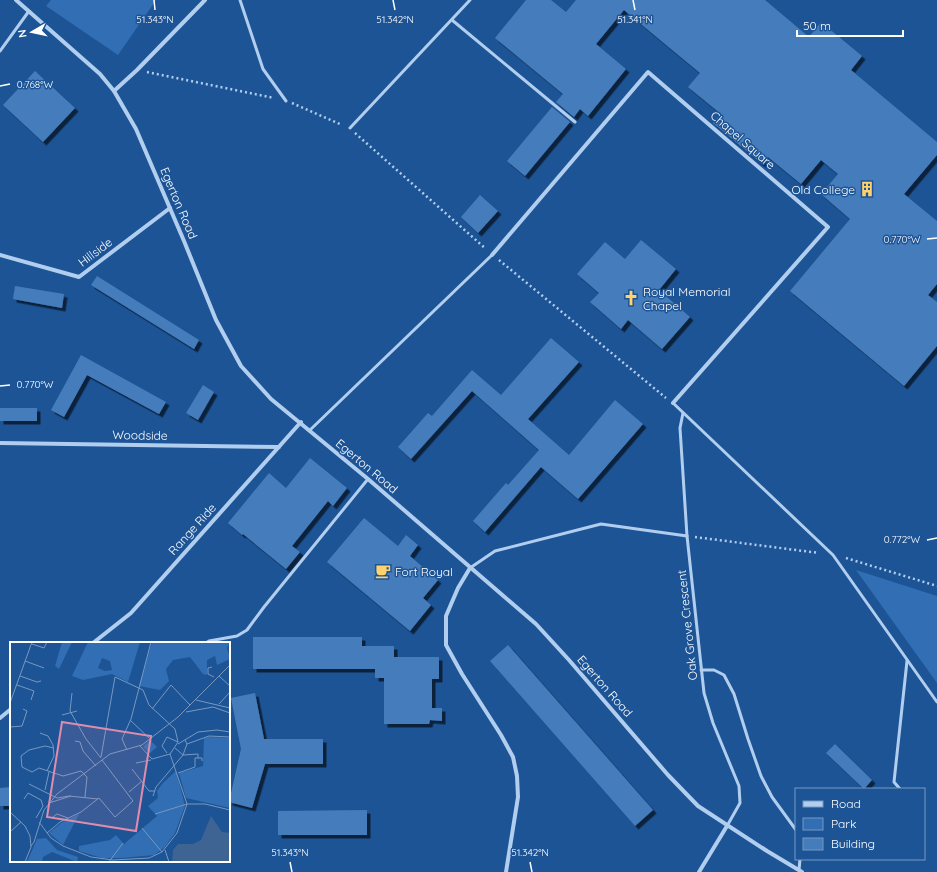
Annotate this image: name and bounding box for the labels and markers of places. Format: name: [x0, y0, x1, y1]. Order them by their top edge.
building icon: Old College: [858, 180, 876, 198]
place label: Old College: [791, 182, 855, 197]
place label: Royal Memorial Chapel: [643, 284, 730, 313]
church icon: Royal Memorial Chapel: [622, 289, 640, 307]
cafe icon: Fort Royal: [374, 562, 392, 580]
place label: Fort Royal: [395, 564, 453, 579]

